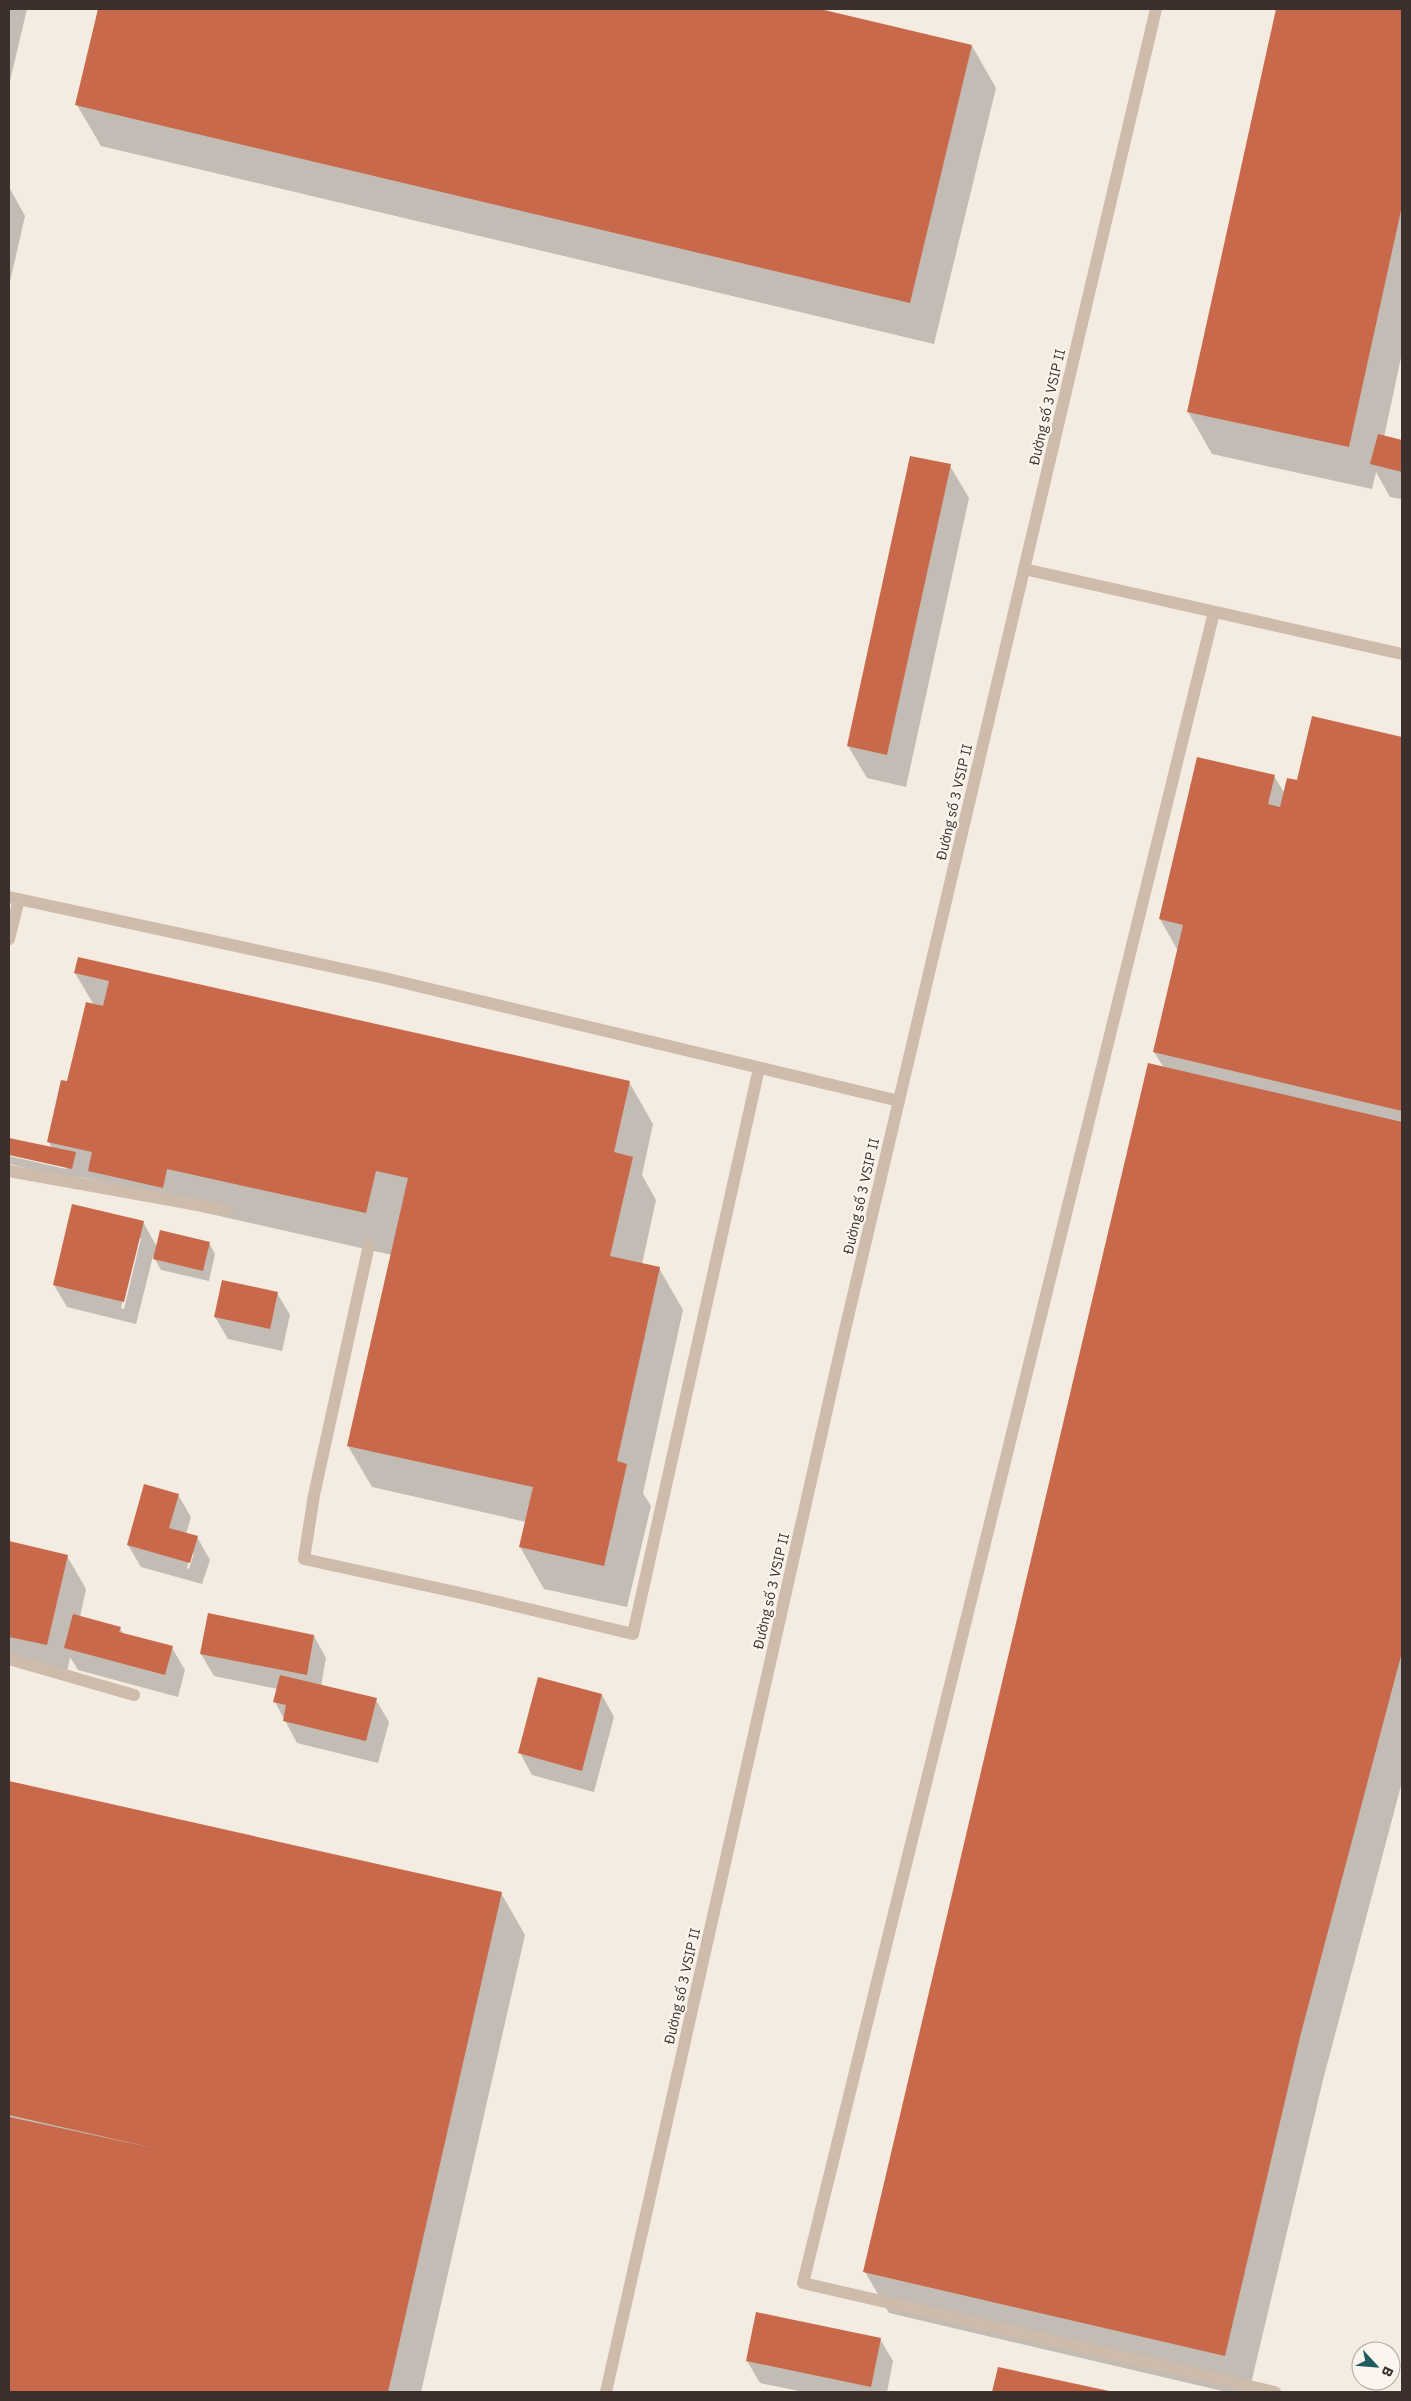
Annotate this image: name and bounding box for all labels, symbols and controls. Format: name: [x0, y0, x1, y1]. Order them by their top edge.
street label: Đường số 3 VSIP II: [1025, 347, 1069, 467]
street label: Đường số 3 VSIP II: [932, 742, 976, 862]
street label: Đường số 3 VSIP II: [839, 1136, 883, 1256]
street label: Đường số 3 VSIP II: [749, 1531, 793, 1651]
street label: Đường số 3 VSIP II: [660, 1926, 704, 2046]
north arrow: [1351, 2341, 1401, 2391]
text: B: [1378, 2364, 1398, 2380]

